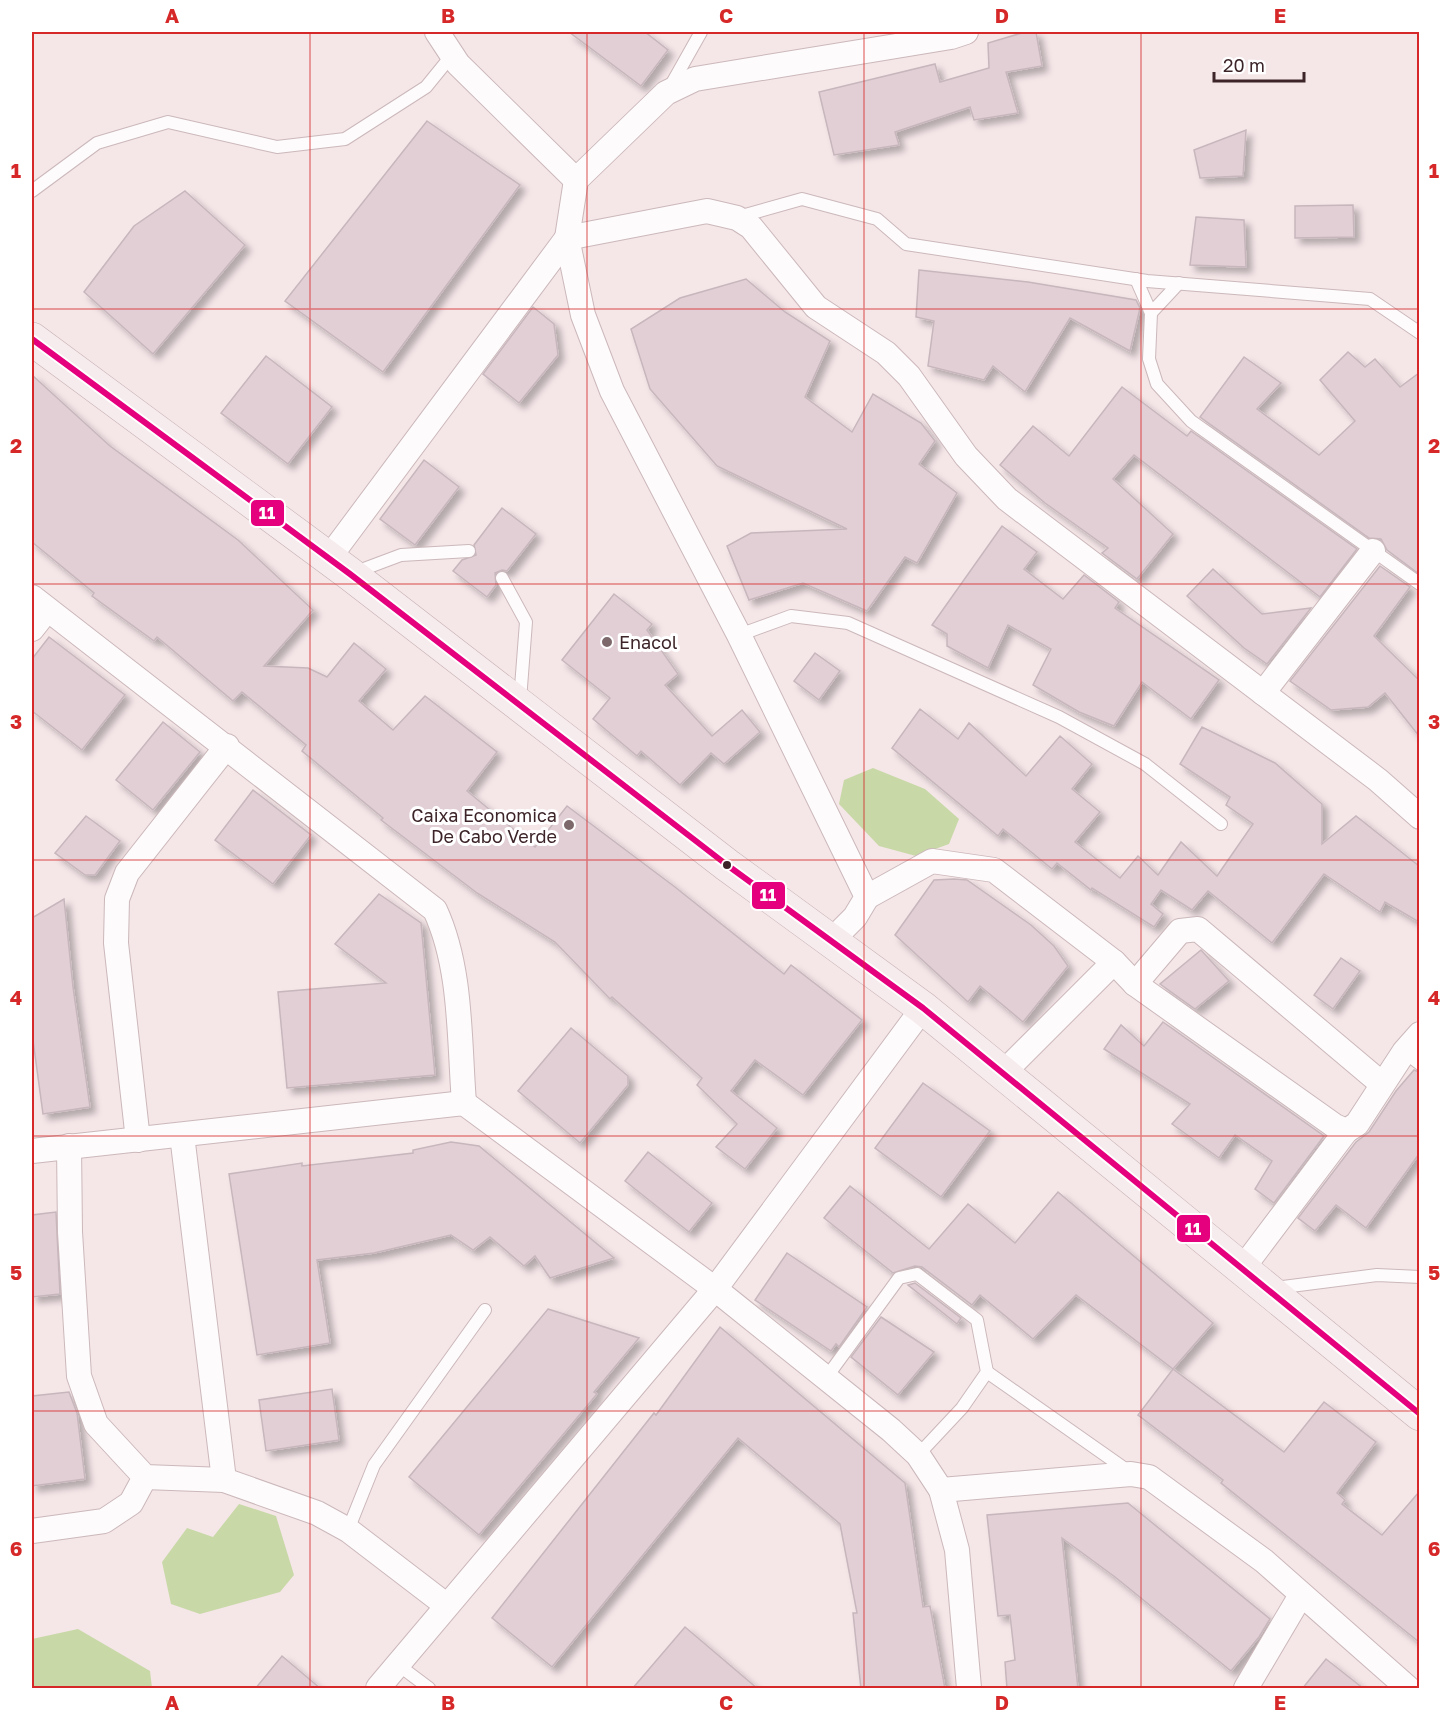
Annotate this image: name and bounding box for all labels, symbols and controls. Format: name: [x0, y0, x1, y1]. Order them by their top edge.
text: A: [165, 3, 179, 27]
text: B: [441, 3, 455, 27]
text: C: [719, 3, 733, 27]
text: D: [995, 3, 1009, 27]
text: E: [1274, 3, 1286, 27]
scale bar: [1214, 45, 1304, 83]
text: 20 m: [1223, 54, 1265, 76]
text: 1: [11, 158, 21, 182]
text: 1: [1429, 158, 1439, 182]
text: 2: [10, 433, 22, 457]
text: 2: [1428, 433, 1440, 457]
line badge: 11: [250, 499, 285, 527]
text: 11: [259, 503, 275, 523]
place label: Enacol: [619, 631, 678, 653]
marker: Enacol: [600, 635, 614, 649]
text: 3: [10, 709, 22, 733]
text: 3: [1428, 709, 1440, 733]
place label: Caixa Economica De Cabo Verde: [411, 804, 557, 847]
marker: Caixa Economica De Cabo Verde: [562, 818, 576, 832]
unlabelled marker: [721, 859, 733, 871]
line badge: 11: [751, 881, 786, 910]
text: 11: [760, 885, 776, 905]
text: 4: [10, 985, 22, 1009]
text: 4: [1428, 985, 1440, 1009]
line badge: 11: [1176, 1214, 1211, 1243]
text: 11: [1185, 1219, 1201, 1239]
text: 5: [10, 1260, 22, 1284]
text: 5: [1428, 1260, 1440, 1284]
text: 6: [10, 1536, 22, 1560]
text: 6: [1428, 1536, 1440, 1560]
text: A: [165, 1690, 179, 1714]
text: B: [441, 1690, 455, 1714]
text: C: [719, 1690, 733, 1714]
text: D: [995, 1690, 1009, 1714]
text: E: [1274, 1690, 1286, 1714]

